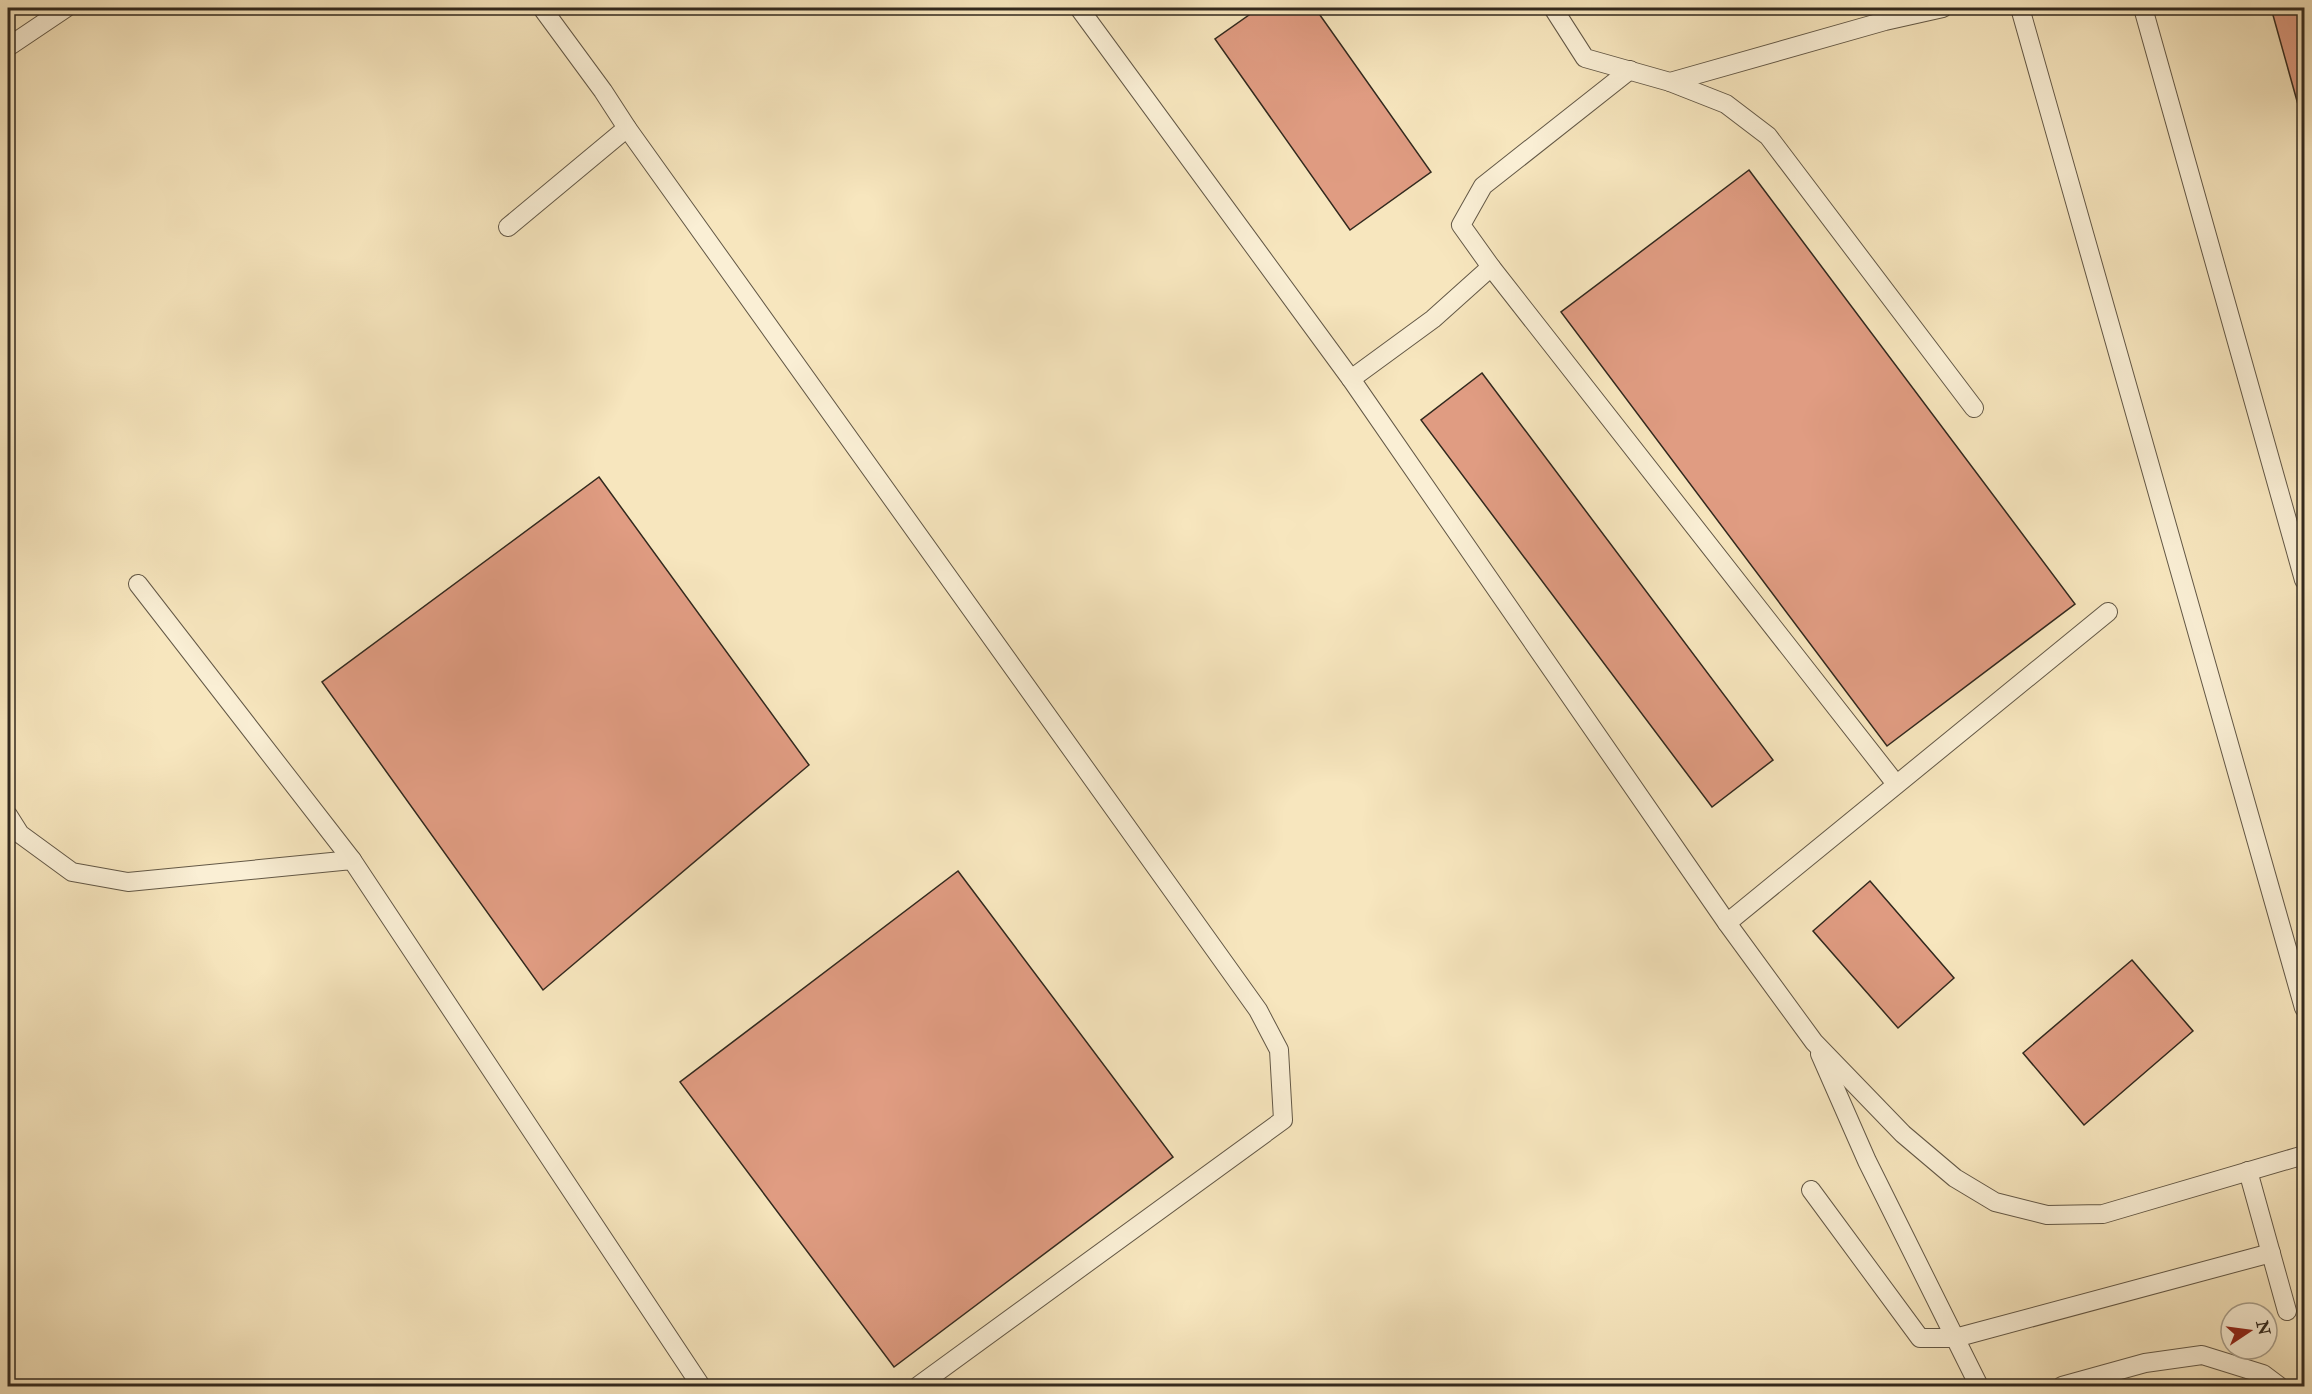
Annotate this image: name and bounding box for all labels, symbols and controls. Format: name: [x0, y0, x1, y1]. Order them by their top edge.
north arrow: [2219, 1301, 2279, 1361]
text: N: [2251, 1318, 2274, 1338]

